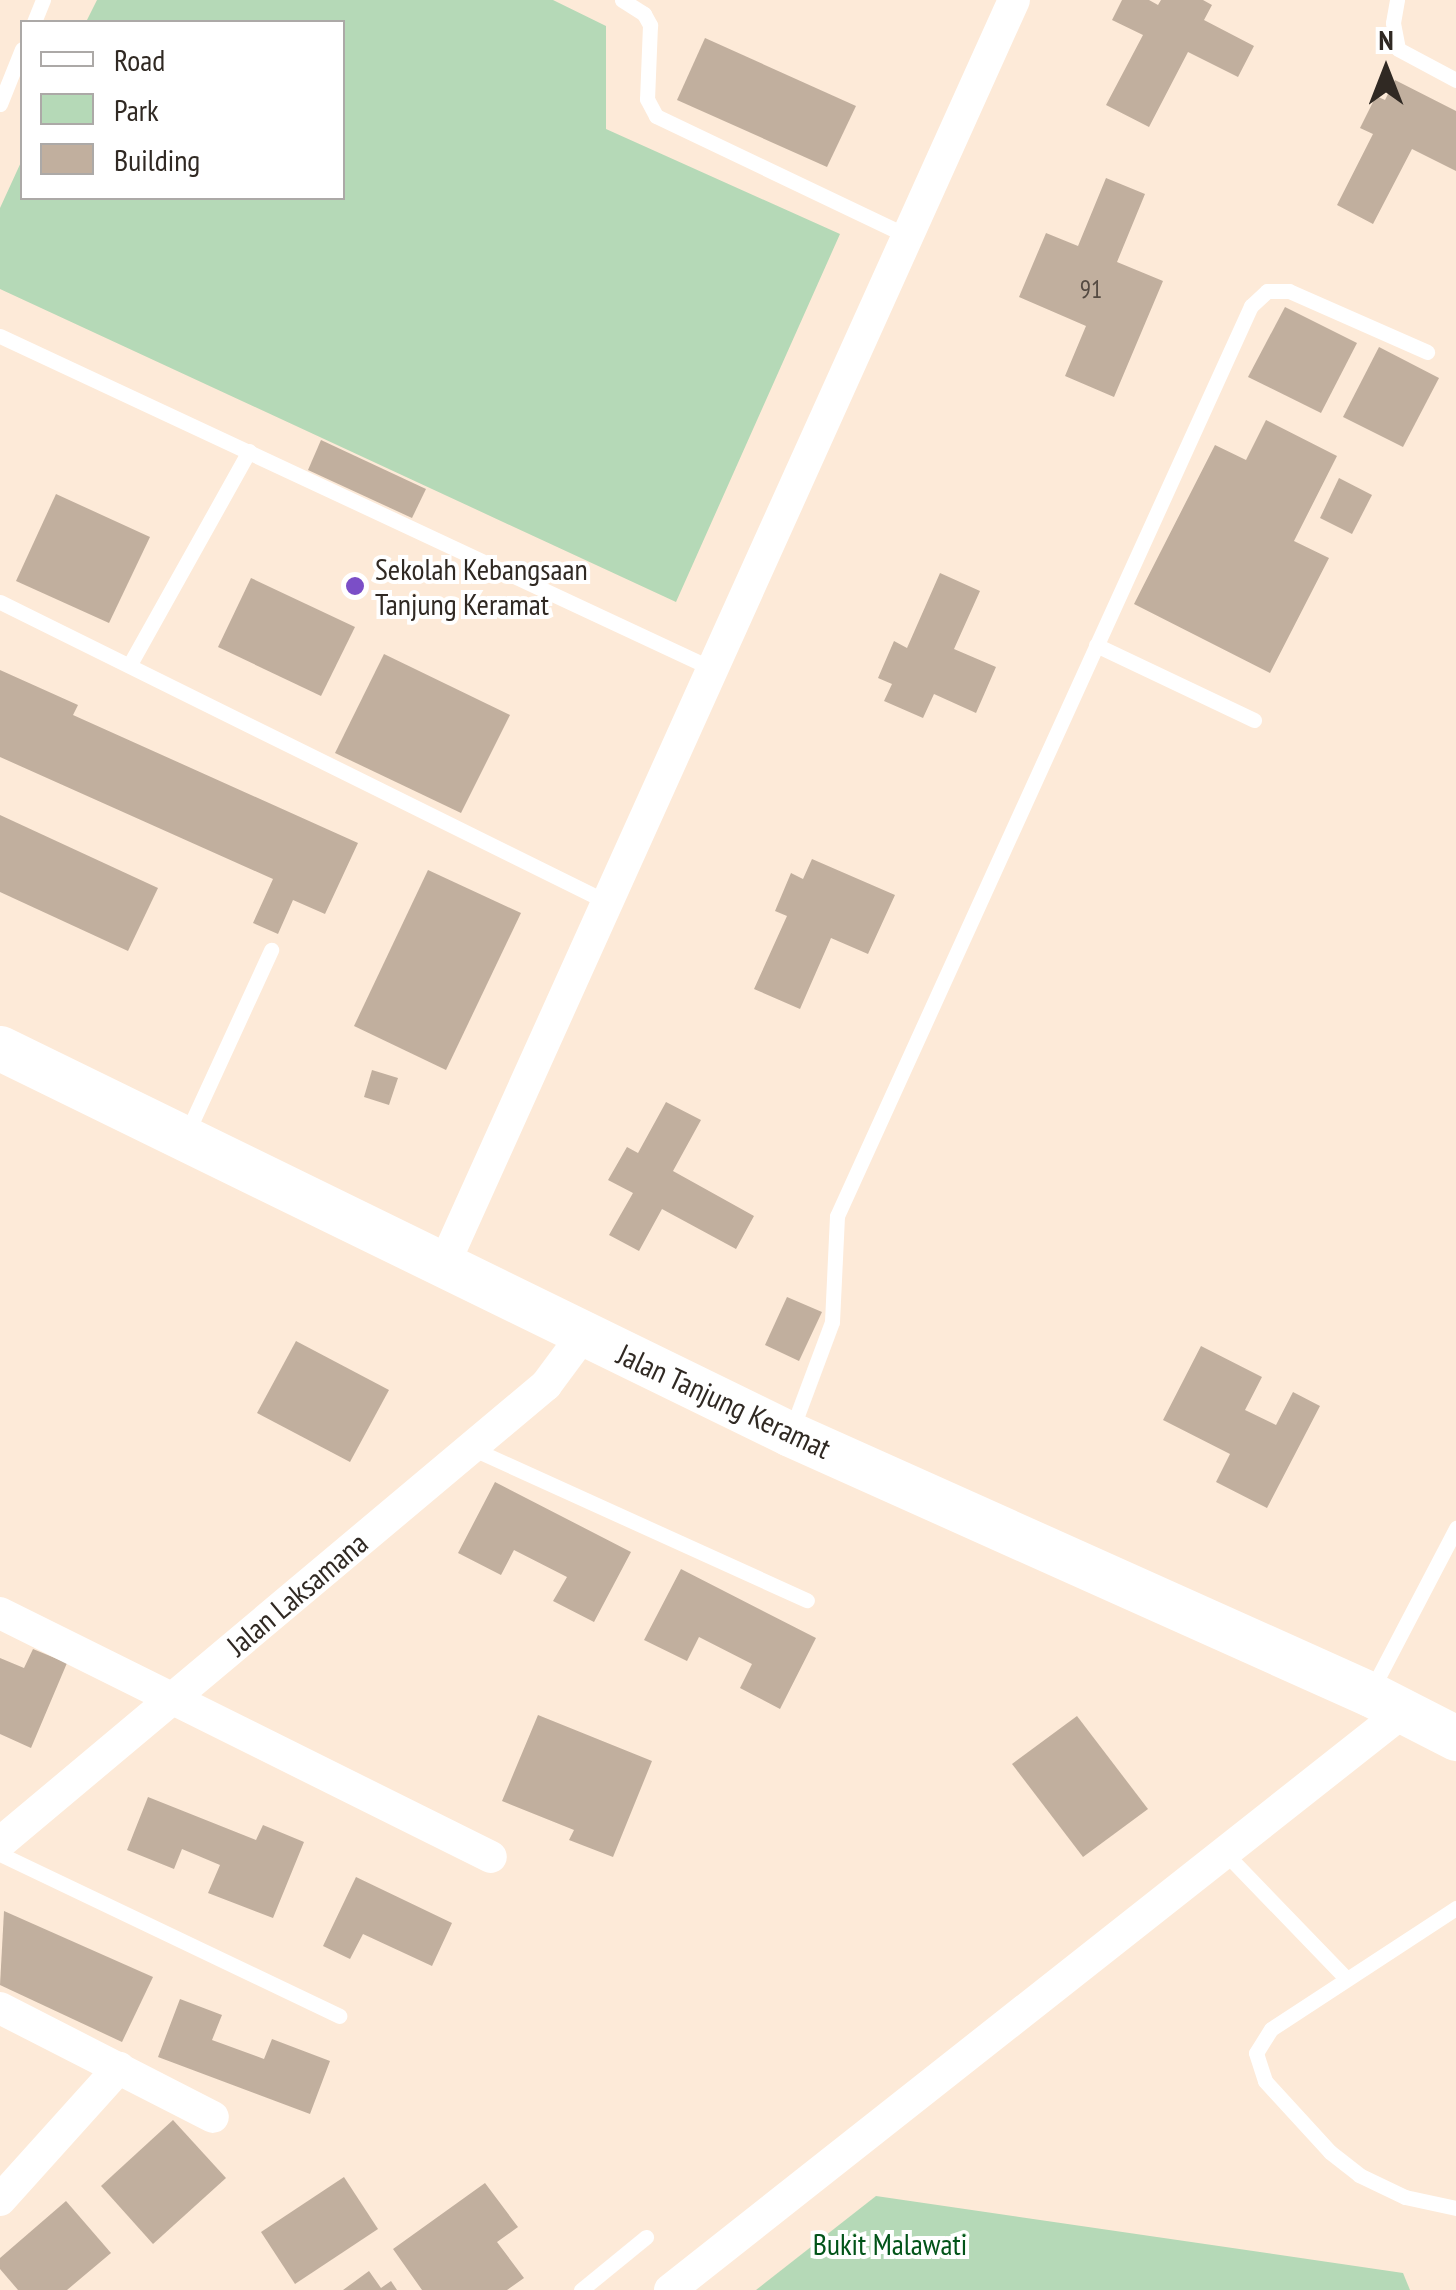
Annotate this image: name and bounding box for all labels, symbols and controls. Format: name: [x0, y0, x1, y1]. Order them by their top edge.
legend: [20, 20, 345, 200]
north arrow: [1336, 20, 1436, 120]
text: N: [1378, 21, 1394, 58]
text: Road: [114, 40, 165, 79]
text: Park: [114, 90, 159, 129]
text: Building: [114, 140, 200, 179]
house number: 91: [1080, 274, 1102, 304]
place label: Sekolah Kebangsaan Tanjung Keramat: [375, 551, 588, 622]
marker: Sekolah Kebangsaan Tanjung Keramat: [344, 575, 366, 597]
street label: Jalan Tanjung Keramat: [611, 1336, 837, 1466]
street label: Jalan Laksamana: [219, 1525, 375, 1663]
park label: Bukit Malawati: [813, 2226, 967, 2262]

